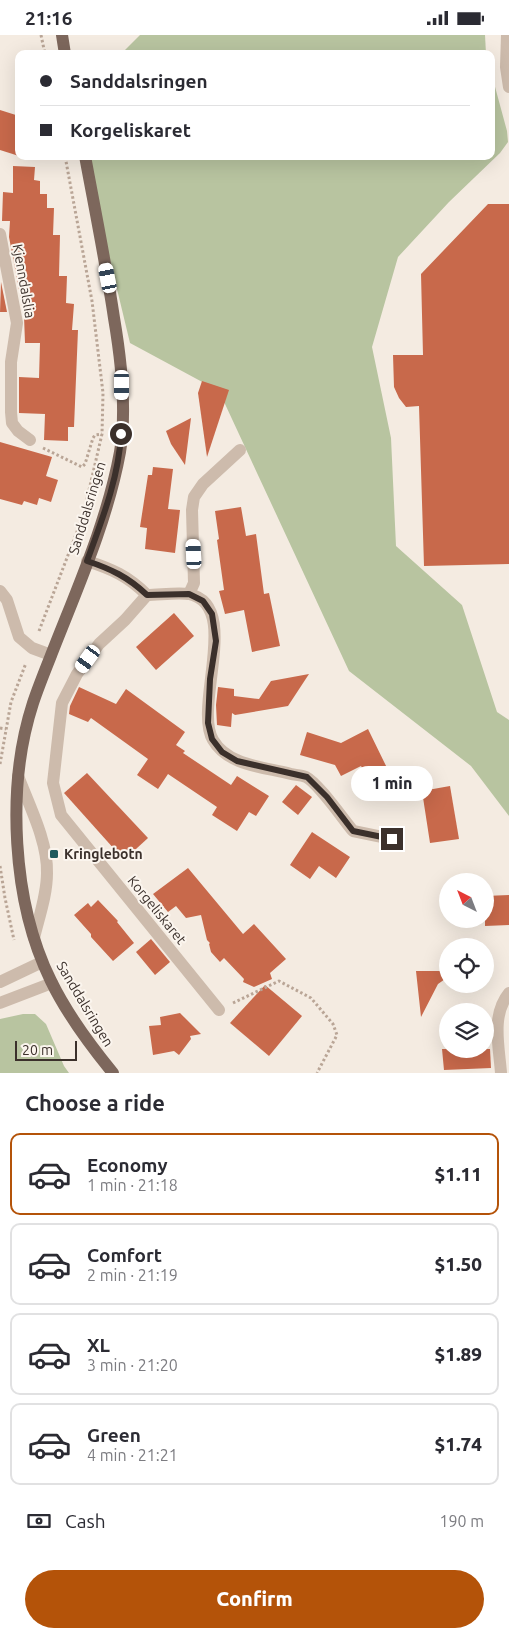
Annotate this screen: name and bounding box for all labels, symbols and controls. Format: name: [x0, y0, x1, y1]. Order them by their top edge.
text: 21:16: [25, 7, 73, 29]
text: Sanddalsringen: [70, 70, 208, 92]
text: Korgeliskaret: [70, 119, 191, 141]
street label: Kjenndalslia: [10, 243, 38, 319]
car: [97, 262, 118, 294]
car: [114, 370, 129, 400]
route start: [110, 423, 132, 445]
street label: Sanddalsringen: [65, 460, 109, 556]
car: [185, 539, 202, 569]
car: [73, 642, 102, 676]
callout: 1 min: [351, 767, 433, 801]
text: 1 min: [372, 774, 412, 792]
route end: [381, 828, 403, 850]
place label: Kringlebotn: [64, 846, 143, 862]
marker: Kringlebotn: [48, 848, 60, 860]
street label: Korgeliskaret: [124, 873, 190, 948]
north arrow: [439, 873, 494, 927]
map controls: [439, 873, 494, 1058]
button: locate: [439, 938, 494, 993]
street label: Sanddalsringen: [53, 959, 117, 1049]
button: layers: [439, 1003, 494, 1058]
scale bar: [15, 1038, 78, 1061]
text: 20 m: [22, 1042, 53, 1058]
text: Choose a ride: [25, 1090, 165, 1115]
icon: car: [27, 1152, 72, 1197]
text: Economy: [87, 1154, 168, 1176]
text: $1.11: [434, 1163, 482, 1185]
text: 1 min · 21:18: [87, 1176, 178, 1194]
icon: car: [27, 1242, 72, 1287]
text: Comfort: [87, 1244, 162, 1266]
text: $1.50: [434, 1253, 482, 1275]
text: 2 min · 21:19: [87, 1266, 178, 1284]
icon: car: [27, 1332, 72, 1377]
text: XL: [87, 1334, 110, 1356]
text: $1.89: [434, 1343, 482, 1365]
text: 3 min · 21:20: [87, 1356, 178, 1374]
icon: car: [27, 1422, 72, 1467]
text: Green: [87, 1424, 141, 1446]
text: $1.74: [434, 1433, 482, 1455]
text: 4 min · 21:21: [87, 1446, 178, 1464]
icon: cash: [25, 1507, 53, 1535]
text: Cash: [65, 1510, 106, 1532]
text: 190 m: [439, 1512, 484, 1530]
button: Confirm: [25, 1570, 484, 1628]

